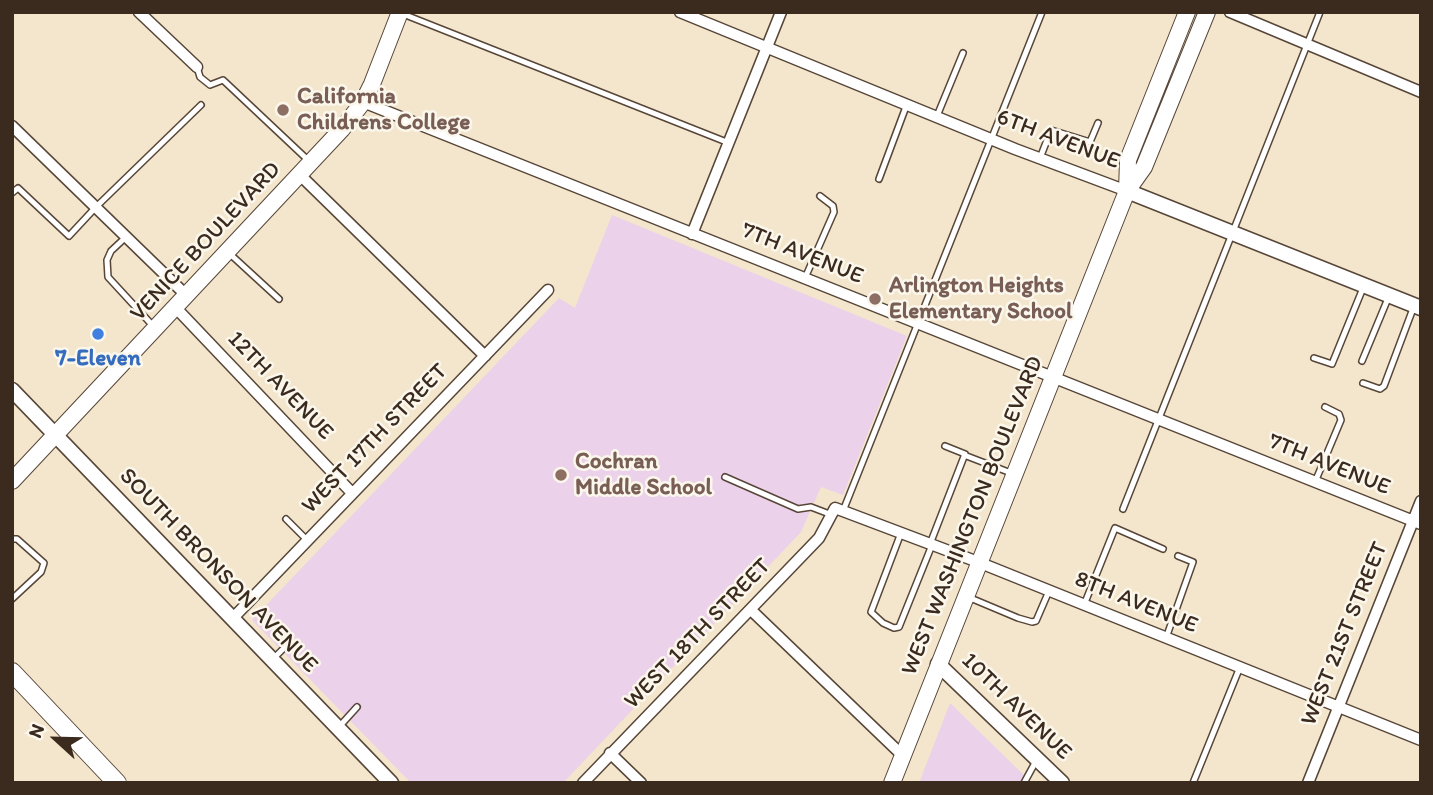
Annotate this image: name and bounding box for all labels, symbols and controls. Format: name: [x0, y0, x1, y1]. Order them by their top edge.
place label: California Childrens College: [297, 83, 470, 137]
marker: California Childrens College: [275, 102, 291, 118]
street label: 6TH AVENUE: [992, 104, 1124, 176]
street label: VENICE BOULEVARD: [125, 156, 287, 328]
street label: 7TH AVENUE: [737, 217, 867, 291]
place label: Arlington Heights Elementary School: [889, 272, 1072, 326]
marker: Arlington Heights Elementary School: [867, 291, 883, 307]
marker: 7-Eleven: [90, 326, 106, 342]
street label: 12TH AVENUE: [221, 326, 339, 446]
place label: 7-Eleven: [55, 345, 141, 373]
street label: WEST WASHINGTON BOULEVARD: [896, 352, 1050, 680]
street label: WEST 17TH STREET: [296, 358, 454, 520]
street label: 7TH AVENUE: [1264, 428, 1394, 502]
place label: Cochran Middle School: [575, 448, 712, 502]
street label: SOUTH BRONSON AVENUE: [113, 463, 323, 679]
marker: Cochran Middle School: [553, 467, 569, 483]
street label: WEST 21ST STREET: [1296, 538, 1394, 730]
street label: WEST 18TH STREET: [619, 553, 777, 715]
street label: 8TH AVENUE: [1070, 566, 1202, 640]
street label: 10TH AVENUE: [955, 648, 1077, 766]
north arrow: [21, 704, 91, 774]
text: N: [23, 721, 49, 741]

